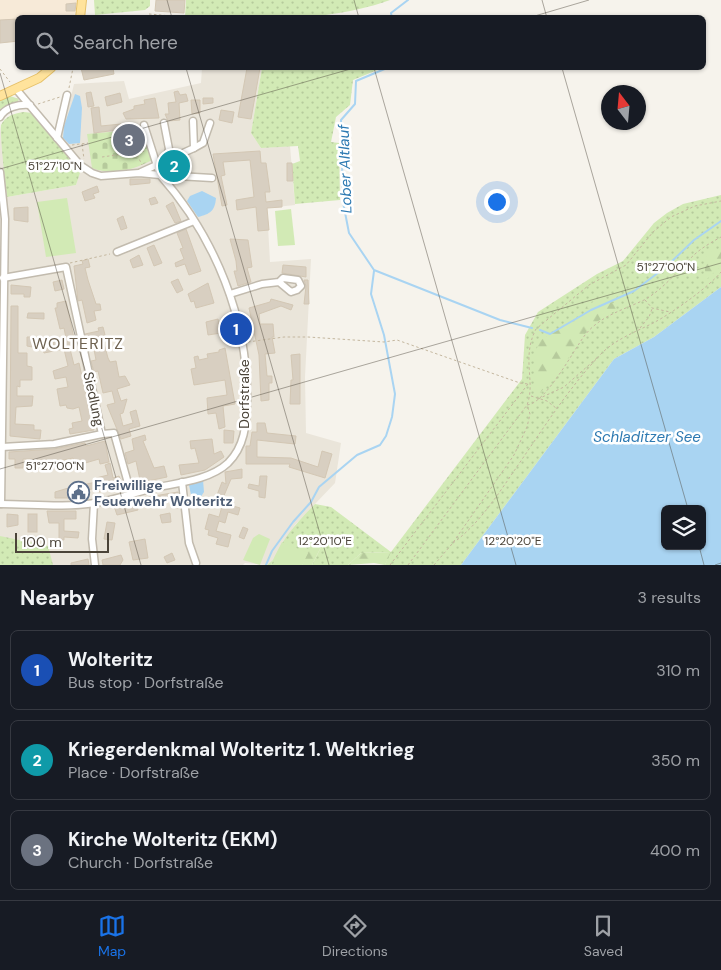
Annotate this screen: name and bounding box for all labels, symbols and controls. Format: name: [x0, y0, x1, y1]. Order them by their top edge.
search box: [15, 15, 706, 70]
icon: search: [33, 29, 61, 57]
text: Search here: [73, 30, 178, 55]
north arrow: [601, 85, 646, 130]
pin: 3: [113, 121, 145, 159]
water label: Lober Altlauf: [333, 123, 357, 214]
pin: 2: [158, 147, 190, 185]
text: 51°27'10"N: [28, 158, 82, 174]
your location: [484, 189, 510, 215]
text: 51°27'00"N: [637, 259, 695, 275]
pin: 1: [220, 310, 252, 348]
district label: WOLTERITZ: [32, 333, 124, 354]
street label: Dorfstraße: [235, 359, 253, 429]
street label: Siedlung: [79, 370, 109, 428]
water label: Schladitzer See: [593, 427, 701, 447]
text: 51°27'00"N: [26, 458, 84, 474]
place label: Freiwillige Feuerwehr Wolteritz: [94, 476, 233, 510]
public building icon: Freiwillige Feuerwehr Wolteritz: [66, 481, 90, 505]
map controls: [661, 505, 706, 550]
button: layers: [661, 505, 706, 550]
scale bar: [15, 530, 109, 553]
text: 100 m: [22, 533, 62, 551]
text: 12°20'10"E: [298, 533, 352, 549]
text: 12°20'20"E: [485, 533, 542, 549]
text: Nearby: [20, 584, 94, 612]
text: 3 results: [638, 587, 701, 608]
text: Wolteritz: [68, 647, 153, 672]
text: 1: [34, 660, 40, 681]
text: 310 m: [656, 660, 700, 681]
text: Bus stop · Dorfstraße: [68, 672, 224, 693]
text: Kriegerdenkmal Wolteritz 1. Weltkrieg: [68, 737, 415, 762]
text: 2: [32, 750, 42, 771]
text: 350 m: [651, 750, 700, 771]
text: Place · Dorfstraße: [68, 762, 199, 783]
text: Kirche Wolteritz (EKM): [68, 827, 278, 852]
text: 3: [32, 840, 42, 861]
text: 400 m: [650, 840, 700, 861]
text: Church · Dorfstraße: [68, 852, 213, 873]
tab: Map: [98, 912, 126, 960]
tab: Directions: [322, 912, 388, 960]
tab: Saved: [584, 912, 623, 960]

